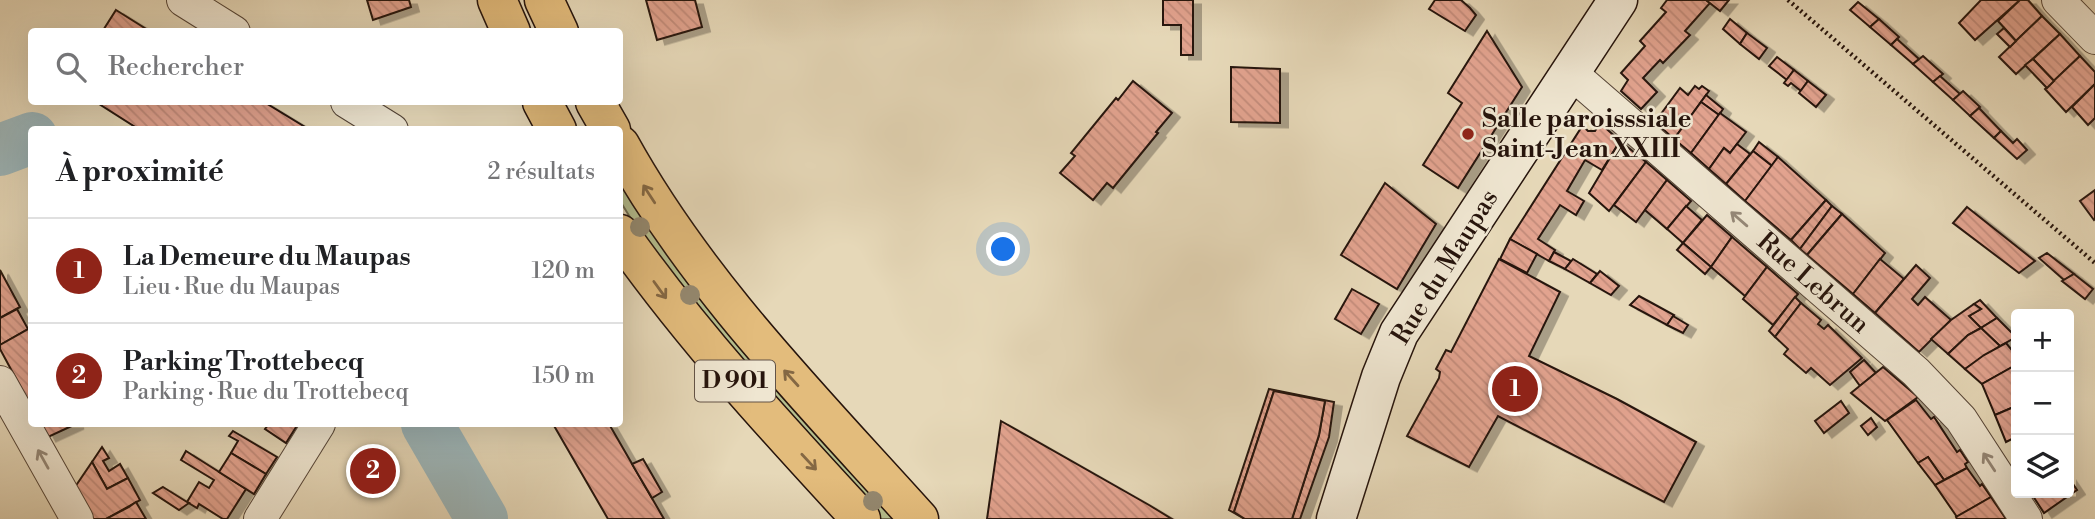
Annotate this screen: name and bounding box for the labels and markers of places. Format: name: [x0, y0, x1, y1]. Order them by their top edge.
place label: Salle paroisssiale Saint-Jean XXIII: [1482, 103, 1692, 165]
marker: Salle paroisssiale Saint-Jean XXIII: [1460, 126, 1476, 142]
pin: 1: [1492, 363, 1538, 415]
pin: 2: [350, 445, 396, 497]

